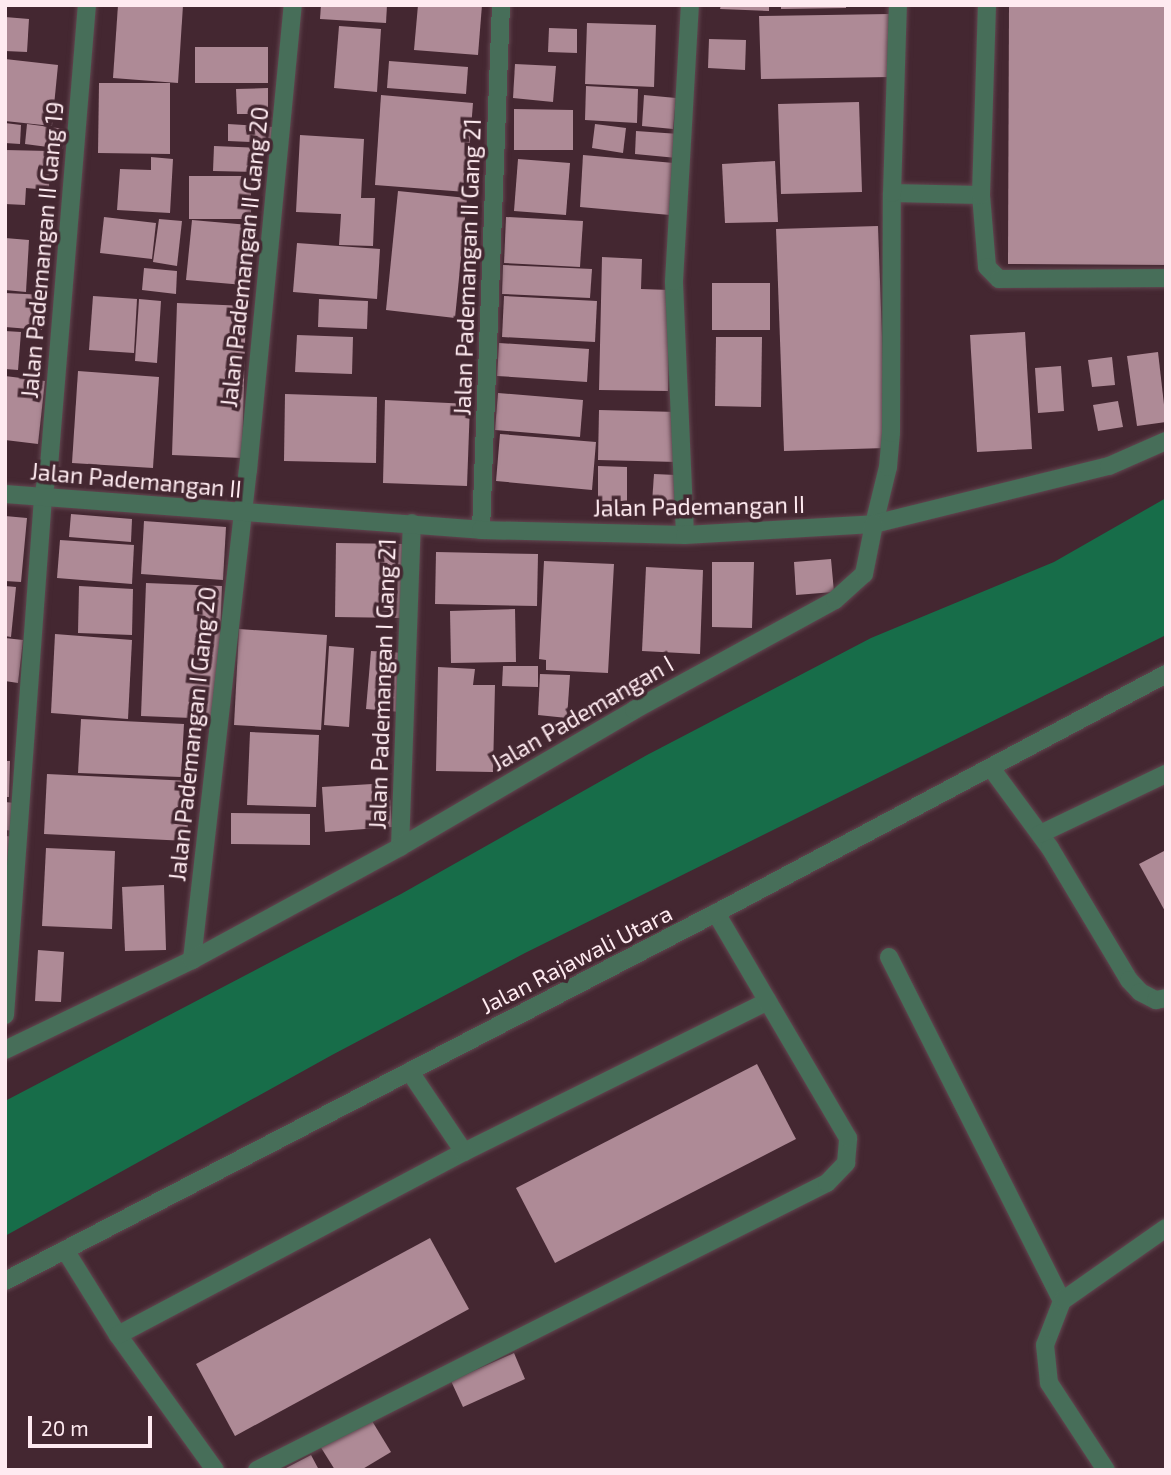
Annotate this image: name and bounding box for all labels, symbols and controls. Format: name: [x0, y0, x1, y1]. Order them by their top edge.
street label: Jalan Pademangan II Gang 19: [15, 100, 69, 400]
street label: Jalan Pademangan II Gang 20: [214, 105, 274, 409]
street label: Jalan Pademangan II Gang 21: [448, 118, 486, 416]
street label: Jalan Pademangan II: [29, 457, 243, 503]
street label: Jalan Pademangan II: [593, 490, 805, 522]
street label: Jalan Pademangan I Gang 21: [363, 538, 401, 830]
street label: Jalan Pademangan I Gang 20: [163, 585, 221, 883]
street label: Jalan Pademangan I: [486, 650, 678, 776]
street label: Jalan Rajawali Utara: [476, 899, 676, 1019]
scale bar: [32, 1402, 156, 1446]
text: 20 m: [41, 1415, 89, 1440]

